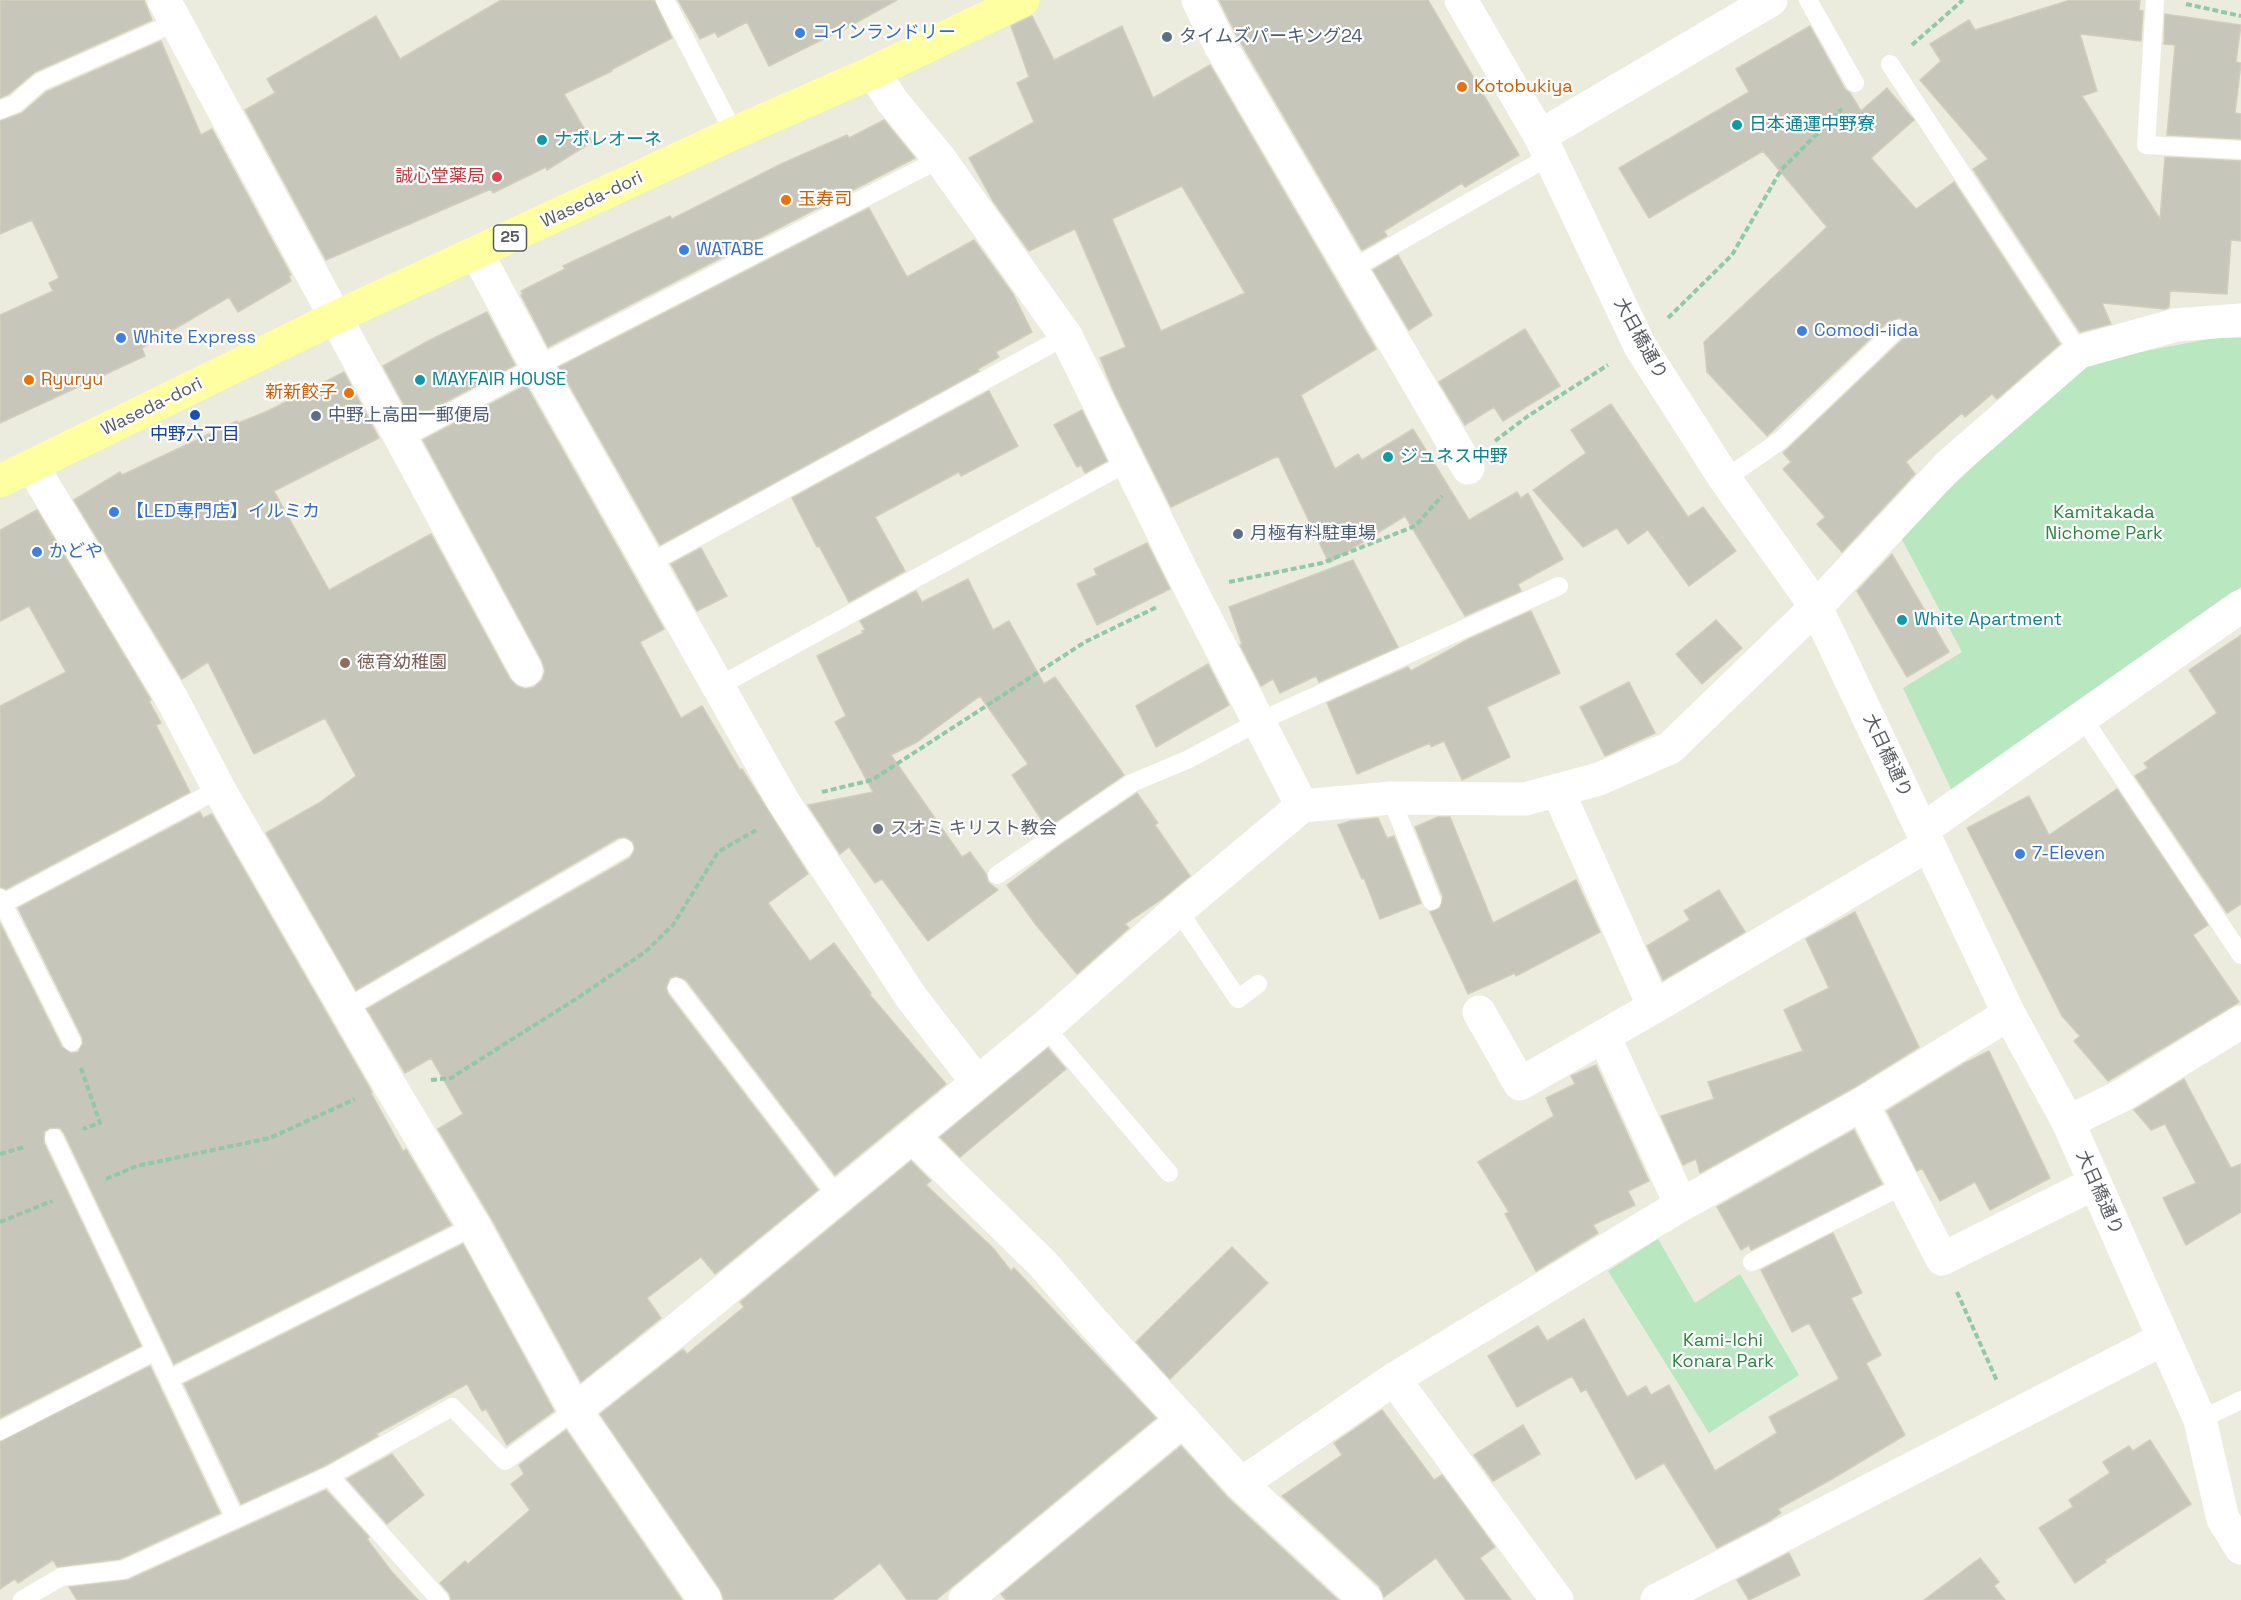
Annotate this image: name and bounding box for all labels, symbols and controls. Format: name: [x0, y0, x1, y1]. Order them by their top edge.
place label: コインランドリー: [812, 22, 956, 44]
marker: コインランドリー: [793, 26, 807, 40]
place label: タイムズパーキング24: [1179, 26, 1363, 48]
marker: タイムズパーキング24: [1160, 30, 1174, 44]
place label: Kotobukiya: [1474, 76, 1573, 98]
marker: Kotobukiya: [1455, 80, 1469, 94]
place label: 日本通運中野寮: [1749, 114, 1875, 136]
marker: 日本通運中野寮: [1730, 118, 1744, 132]
place label: ナポレオーネ: [554, 129, 662, 151]
marker: ナポレオーネ: [535, 133, 549, 147]
place label: 誠心堂薬局: [395, 166, 485, 188]
street label: Waseda-dori: [538, 167, 646, 233]
marker: 誠心堂薬局: [490, 170, 504, 184]
place label: 玉寿司: [798, 189, 852, 211]
marker: 玉寿司: [779, 193, 793, 207]
road number: 25: [494, 225, 526, 251]
place label: WATABE: [696, 239, 764, 261]
marker: WATABE: [677, 243, 691, 257]
street label: 大日橋通り: [1609, 294, 1671, 384]
place label: Comodi-iida: [1814, 320, 1918, 342]
marker: Comodi-iida: [1795, 324, 1809, 338]
place label: White Express: [133, 327, 256, 349]
marker: White Express: [114, 331, 128, 345]
place label: Ryuryu: [41, 369, 103, 391]
place label: MAYFAIR HOUSE: [432, 369, 566, 391]
marker: Ryuryu: [22, 373, 36, 387]
street label: Waseda-dori: [98, 373, 206, 441]
marker: MAYFAIR HOUSE: [413, 373, 427, 387]
place label: 新新餃子: [265, 382, 337, 404]
marker: 新新餃子: [342, 386, 356, 400]
place label: 中野上高田一郵便局: [328, 405, 490, 427]
marker: 中野六丁目: [188, 408, 202, 422]
marker: 中野上高田一郵便局: [309, 409, 323, 423]
place label: 中野六丁目: [150, 424, 240, 446]
place label: ジュネス中野: [1400, 446, 1508, 468]
marker: ジュネス中野: [1381, 450, 1395, 464]
place label: 【LED専門店】イルミカ: [126, 501, 320, 523]
park label: Kamitakada Nichome Park: [2045, 502, 2163, 544]
marker: 【LED専門店】イルミカ: [107, 505, 121, 519]
place label: 月極有料駐車場: [1250, 523, 1376, 545]
marker: 月極有料駐車場: [1231, 527, 1245, 541]
place label: かどや: [49, 541, 103, 563]
marker: かどや: [30, 545, 44, 559]
place label: White Apartment: [1914, 609, 2062, 631]
marker: White Apartment: [1895, 613, 1909, 627]
place label: 徳育幼稚園: [357, 652, 447, 674]
marker: 徳育幼稚園: [338, 656, 352, 670]
street label: 大日橋通り: [1858, 711, 1916, 801]
place label: スオミ キリスト教会: [890, 818, 1057, 840]
marker: スオミ キリスト教会: [871, 822, 885, 836]
place label: 7-Eleven: [2032, 843, 2105, 865]
marker: 7-Eleven: [2013, 847, 2027, 861]
street label: 大日橋通り: [2071, 1147, 2127, 1239]
park label: Kami-Ichi Konara Park: [1672, 1330, 1774, 1372]

